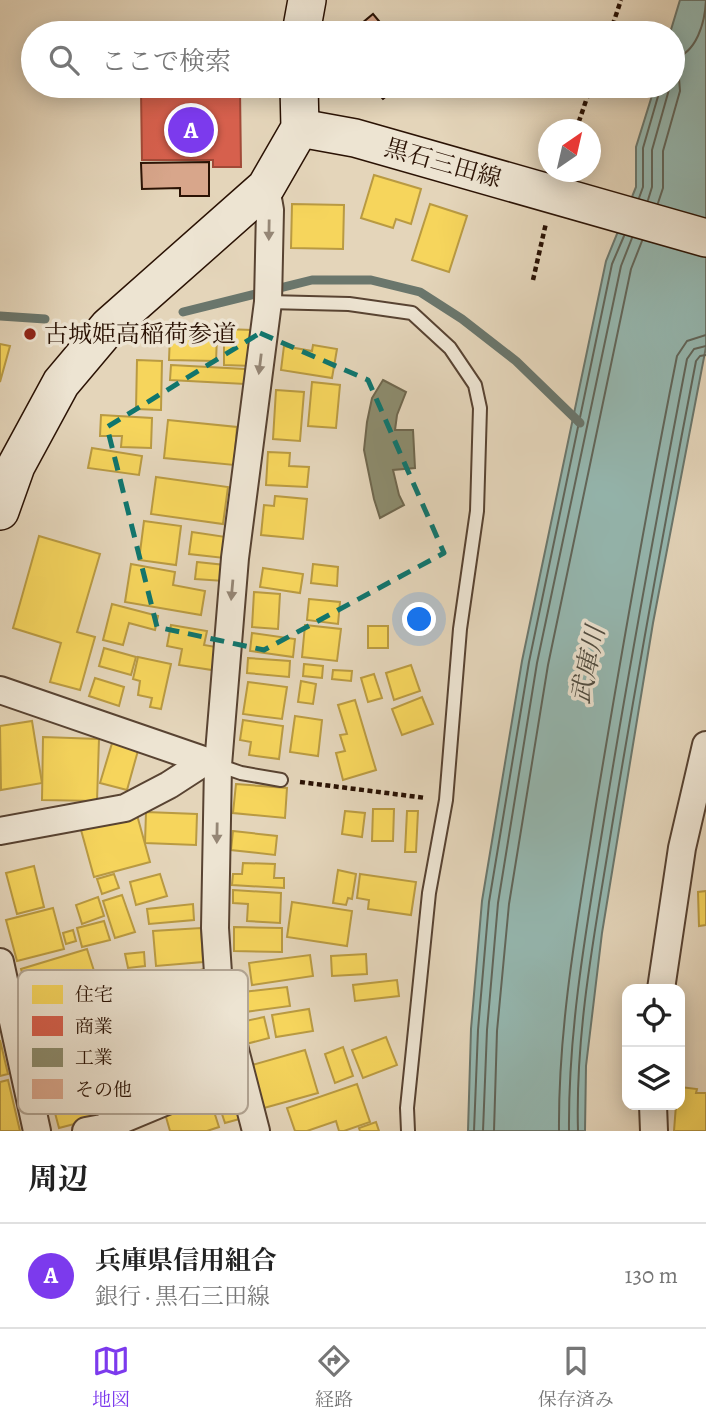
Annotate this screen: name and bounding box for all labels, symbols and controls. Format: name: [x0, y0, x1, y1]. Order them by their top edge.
search box: [21, 21, 685, 98]
icon: search: [45, 41, 83, 79]
text: ここで検索: [101, 44, 231, 79]
pin: A: [168, 104, 214, 156]
north arrow: [538, 119, 601, 182]
street label: 黒石三田線: [381, 131, 505, 195]
one-way arrow: [263, 220, 275, 242]
place label: 古城姫高稲荷参道: [44, 318, 236, 350]
marker: 古城姫高稲荷参道: [22, 326, 38, 342]
one-way arrow: [254, 353, 265, 375]
one-way arrow: [226, 579, 237, 601]
your location: [402, 602, 436, 636]
water label: 武庫川: [563, 620, 614, 707]
one-way arrow: [211, 822, 223, 844]
legend: [18, 970, 248, 1114]
text: 住宅: [75, 982, 113, 1008]
map controls: [622, 984, 685, 1110]
button: locate: [622, 984, 685, 1047]
text: 商業: [75, 1014, 113, 1040]
text: 工業: [75, 1045, 113, 1071]
button: layers: [622, 1047, 685, 1110]
text: その他: [75, 1077, 132, 1103]
text: 周辺: [28, 1159, 88, 1199]
text: 兵庫県信用組合: [95, 1243, 277, 1278]
text: A: [44, 1260, 58, 1291]
text: 130 m: [625, 1260, 678, 1291]
text: 銀行 · 黒石三田線: [95, 1281, 270, 1312]
tab: 地図: [92, 1342, 130, 1413]
tab: 経路: [315, 1342, 353, 1413]
tab: 保存済み: [538, 1342, 614, 1413]

